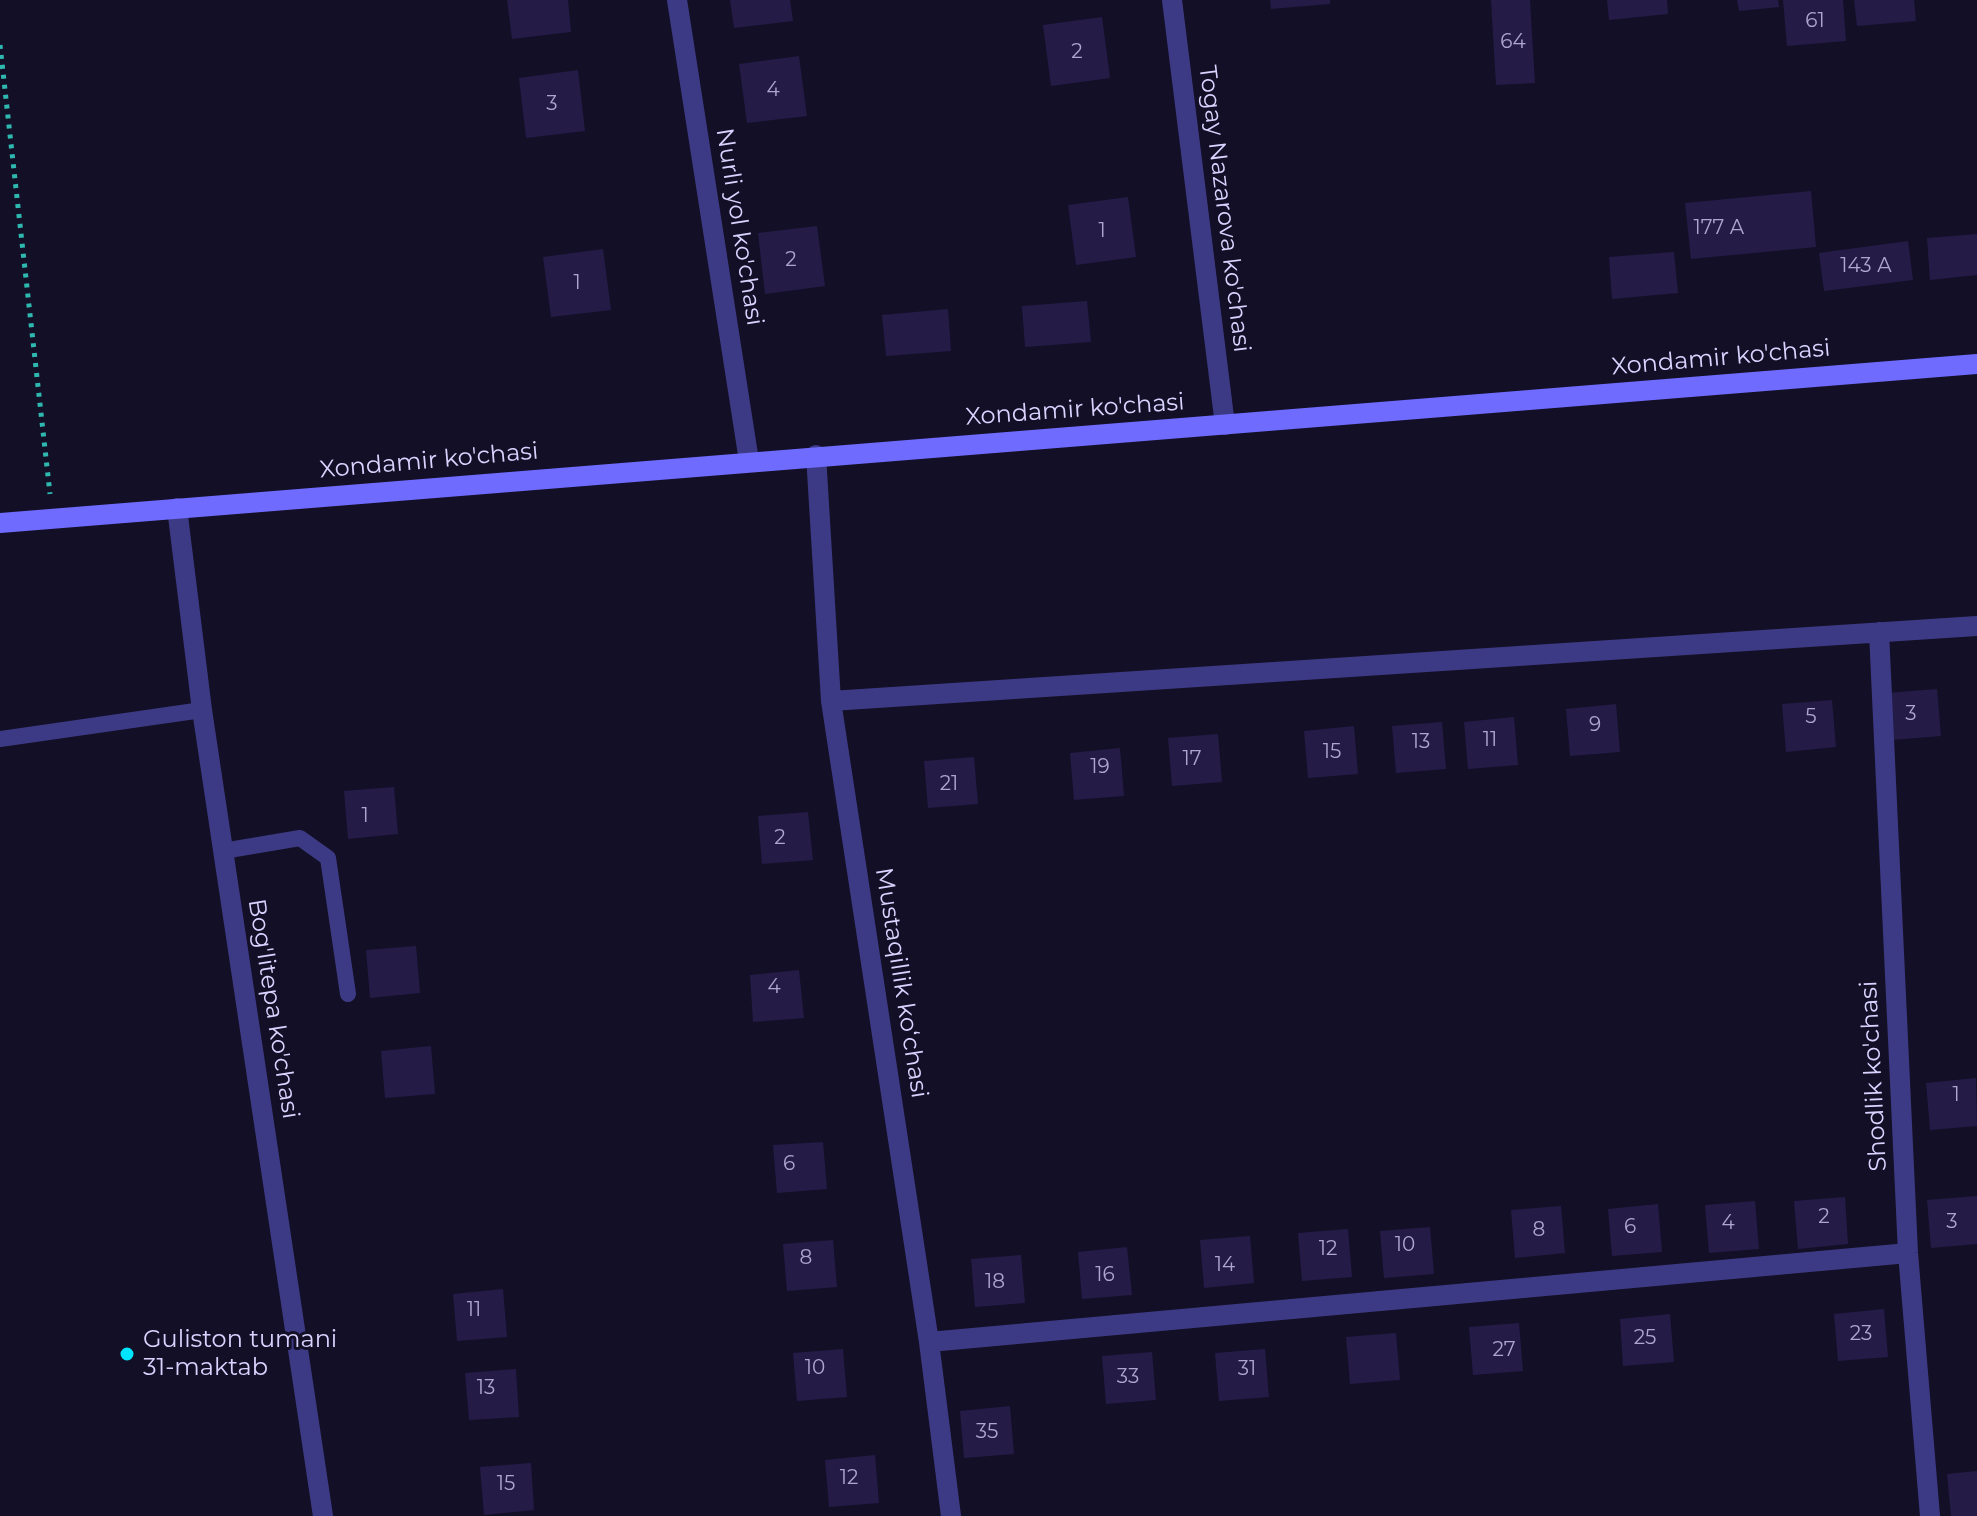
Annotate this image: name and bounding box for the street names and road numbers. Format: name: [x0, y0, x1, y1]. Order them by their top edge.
street label: Togay Nazarova ko'chasi: [1192, 64, 1256, 354]
street label: Nurli yol ko'chasi: [709, 126, 769, 328]
street label: Xondamir ko'chasi: [1610, 334, 1832, 382]
street label: Xondamir ko'chasi: [965, 388, 1185, 432]
street label: Xondamir ko'chasi: [318, 437, 540, 485]
street label: Mustaqillik koʻchasi: [869, 866, 933, 1100]
street label: Bog'litepa ko'chasi: [241, 897, 305, 1121]
street label: Shodlik ko'chasi: [1855, 980, 1893, 1172]

